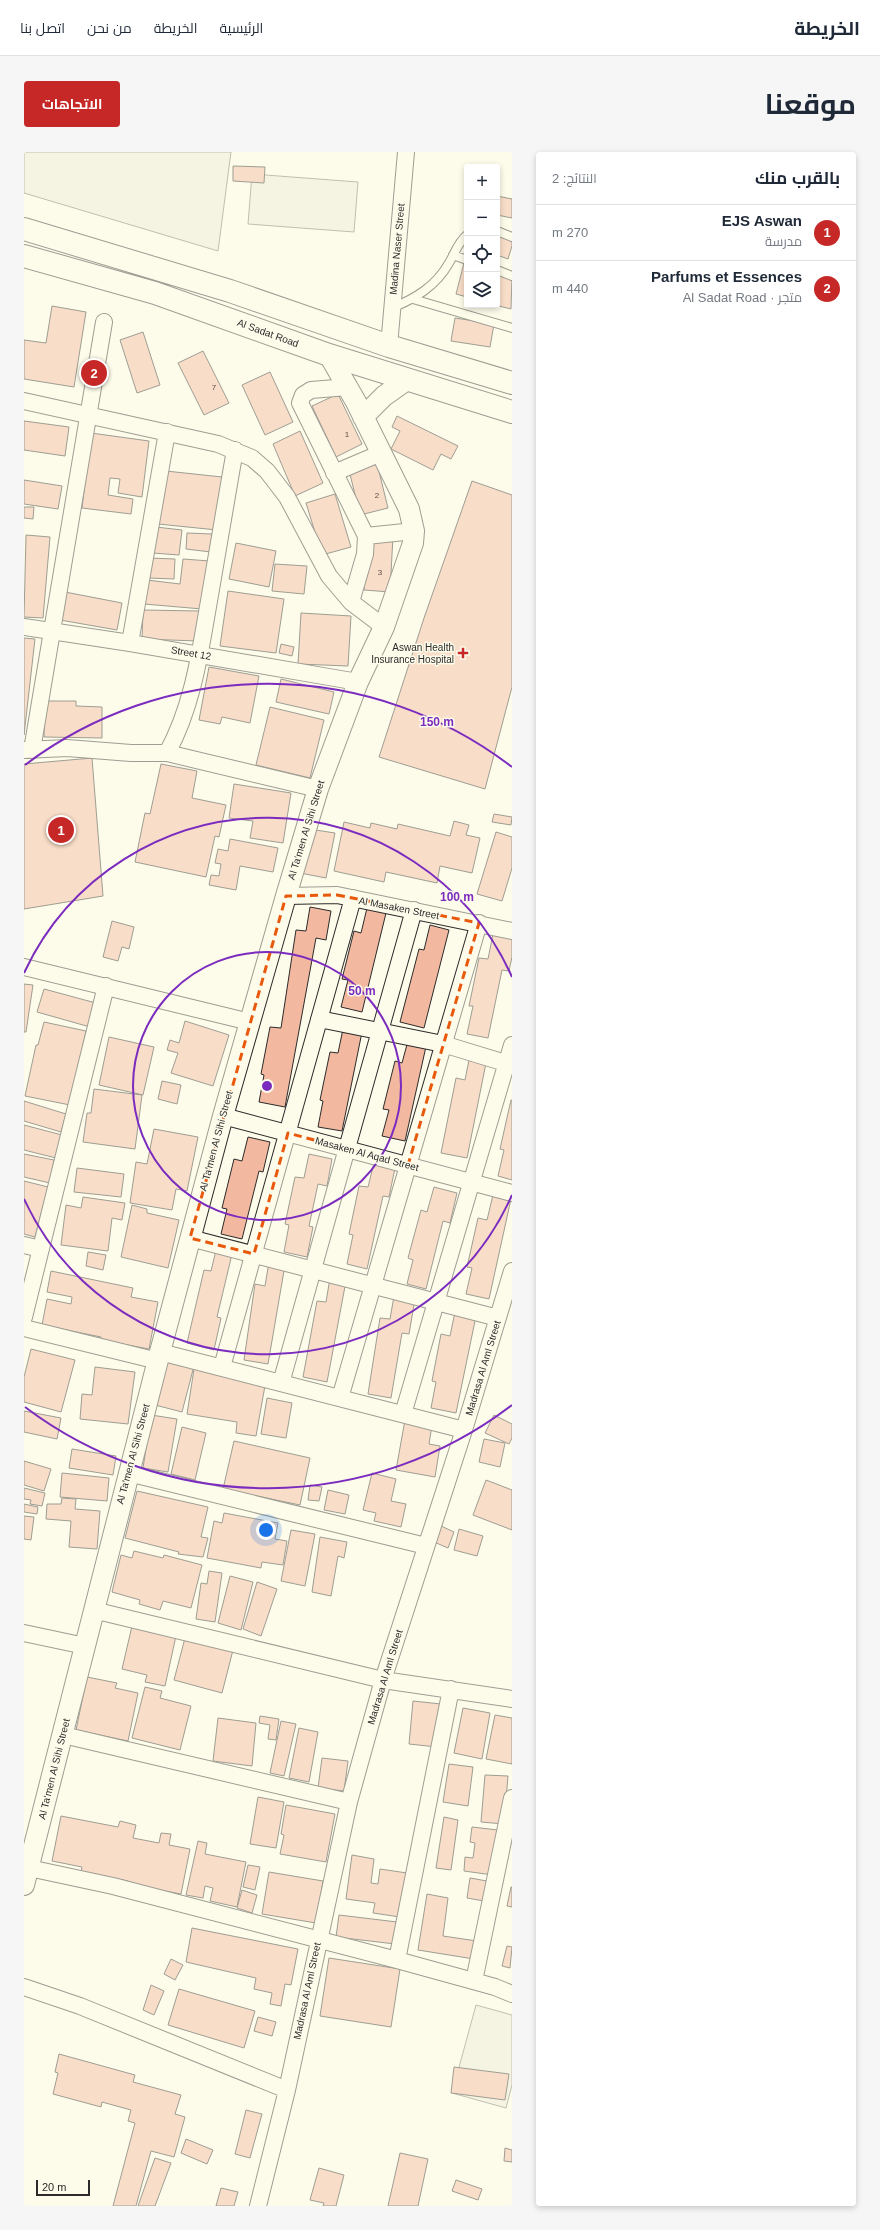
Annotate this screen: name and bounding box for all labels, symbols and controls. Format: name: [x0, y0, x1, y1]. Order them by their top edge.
text: الخريطة: [794, 18, 860, 39]
text: اتصل بنا: [20, 20, 65, 36]
text: من نحن: [87, 20, 132, 36]
text: الخريطة: [154, 20, 197, 36]
text: الرئيسية: [219, 20, 263, 36]
button: الاتجاهات: [24, 81, 120, 127]
text: موقعنا: [765, 89, 856, 120]
map controls: [464, 164, 500, 308]
button: +: [464, 164, 500, 200]
text: بالقرب منك: [755, 169, 840, 188]
text: النتائج: 2: [552, 171, 597, 186]
button: −: [464, 200, 500, 236]
street label: Madina Naser Street: [388, 203, 406, 295]
text: EJS Aswan: [722, 212, 802, 229]
text: 270 m: [552, 225, 588, 240]
text: 1: [823, 225, 831, 240]
text: مدرسة: [765, 234, 802, 249]
button: locate: [464, 236, 500, 272]
text: Parfums et Essences: [651, 268, 802, 285]
button: layers: [464, 272, 500, 308]
text: 440 m: [552, 281, 588, 296]
text: 2: [823, 281, 831, 296]
text: متجر · Al Sadat Road: [683, 290, 802, 305]
street label: Al Sadat Road: [236, 317, 300, 349]
pin: 2: [81, 358, 107, 388]
house number: 7: [212, 383, 217, 392]
house number: 1: [345, 430, 350, 439]
house number: 2: [375, 491, 380, 500]
house number: 3: [378, 568, 383, 577]
place label: Aswan Health Insurance Hospital: [371, 642, 454, 665]
street label: Street 12: [170, 644, 212, 662]
marker: Aswan Health Insurance Hospital: [457, 647, 469, 659]
text: 150 m: [420, 715, 454, 729]
street label: Al Ta'men Al Sihi Street: [286, 779, 326, 881]
pin: 1: [48, 815, 74, 845]
text: 100 m: [440, 890, 474, 904]
street label: Al Masaken Street: [358, 895, 440, 921]
text: 50 m: [348, 984, 376, 998]
centre of rings: [260, 1079, 274, 1093]
street label: Al Ta'men Al Sihi Street: [197, 1089, 235, 1192]
street label: Masaken Al Aqad Street: [314, 1135, 420, 1173]
street label: Madrasa Al Aml Street: [463, 1319, 503, 1417]
street label: Al Ta'men Al Sihi Street: [114, 1402, 152, 1505]
your location: [256, 1520, 276, 1540]
street label: Madrasa Al Aml Street: [365, 1628, 405, 1726]
street label: Al Ta'men Al Sihi Street: [36, 1717, 72, 1821]
street label: Madrasa Al Aml Street: [291, 1941, 323, 2041]
scale bar: [36, 2178, 90, 2197]
text: 20 m: [42, 2181, 66, 2193]

